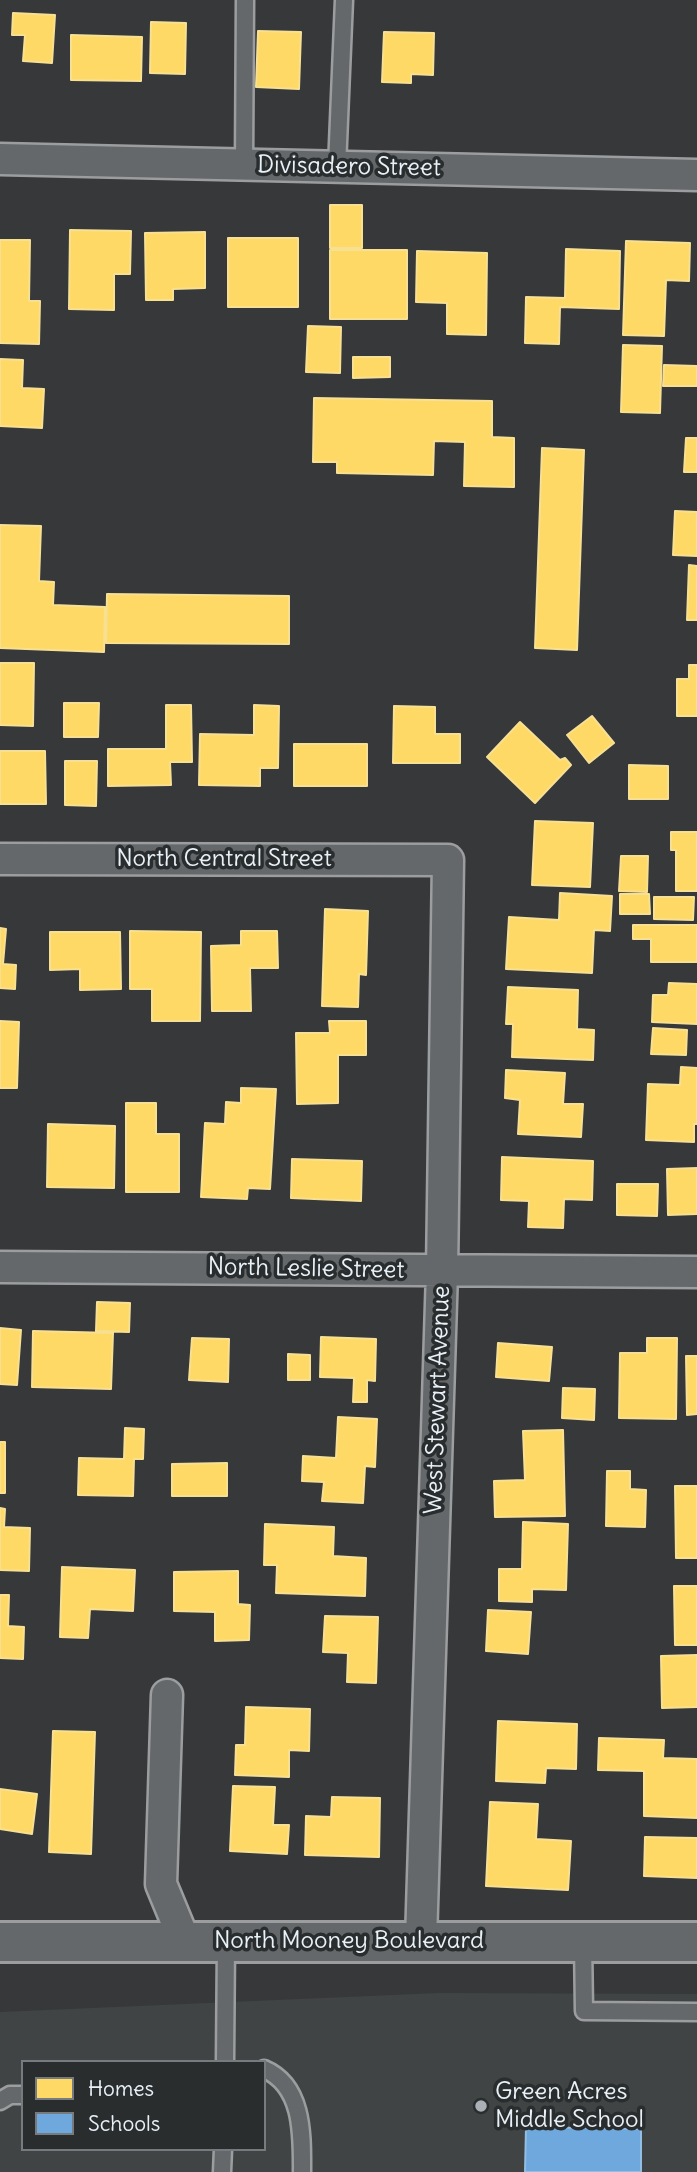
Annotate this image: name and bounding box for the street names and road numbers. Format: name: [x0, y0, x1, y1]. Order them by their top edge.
street label: Divisadero Street: [257, 151, 441, 183]
street label: North Central Street: [116, 845, 332, 873]
street label: North Leslie Street: [207, 1253, 405, 1285]
street label: West Stewart Avenue: [420, 1285, 456, 1515]
street label: North Mooney Boulevard: [214, 1927, 484, 1955]

